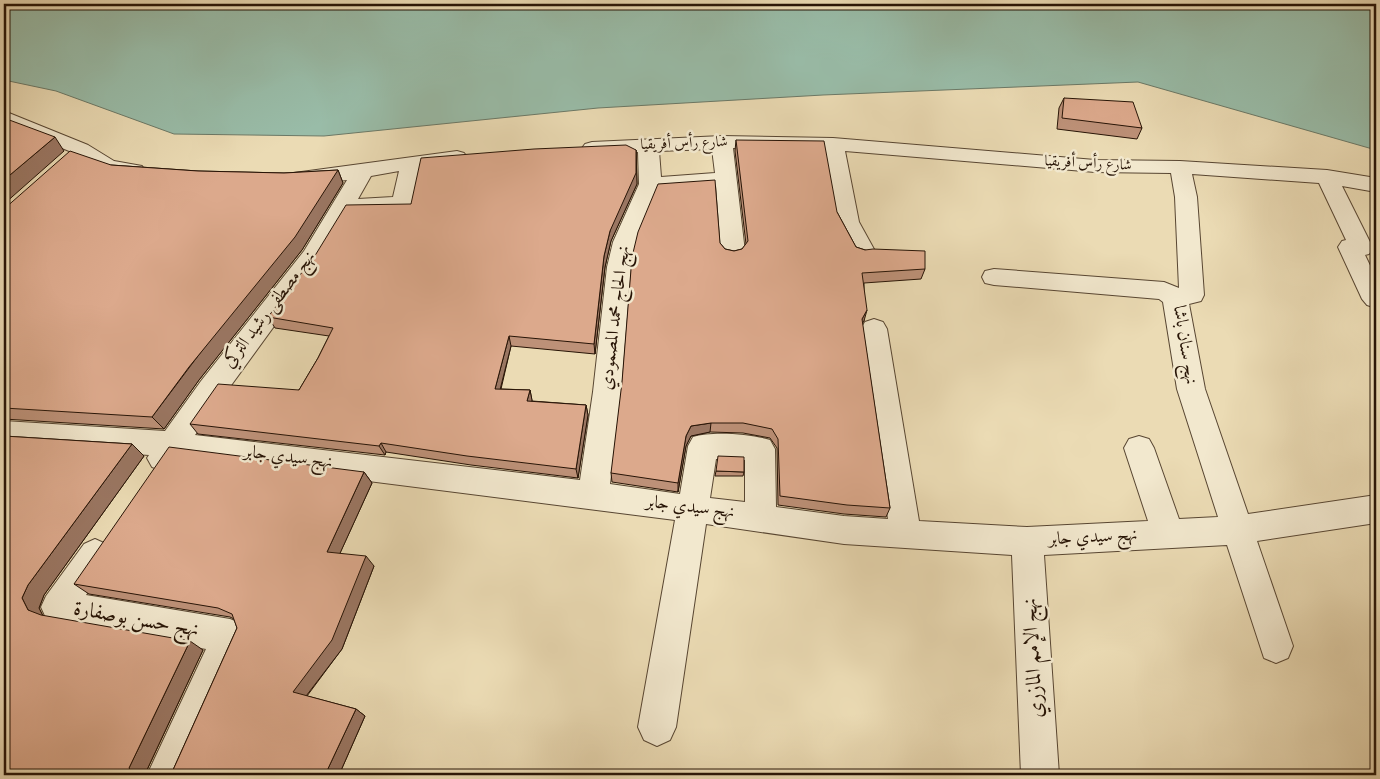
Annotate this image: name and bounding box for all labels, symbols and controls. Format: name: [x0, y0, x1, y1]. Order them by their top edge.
street label: شارع رأس أفريقيا: [640, 130, 728, 157]
street label: شارع رأس أفريقيا: [1044, 149, 1132, 178]
street label: نهج الحاج محمد المصمودي: [594, 244, 639, 392]
street label: نهج مصطفى رشيد التركي: [216, 245, 324, 375]
street label: نهج سنان باشا: [1164, 304, 1203, 387]
street label: نهج سيدي جابر: [240, 439, 334, 477]
street label: نهج سيدي جابر: [642, 489, 736, 527]
street label: نهج سيدي جابر: [1046, 523, 1138, 554]
street label: نهج حسن بوصفارة: [71, 594, 201, 648]
street label: نهج الإمم المازري: [1016, 597, 1055, 719]

